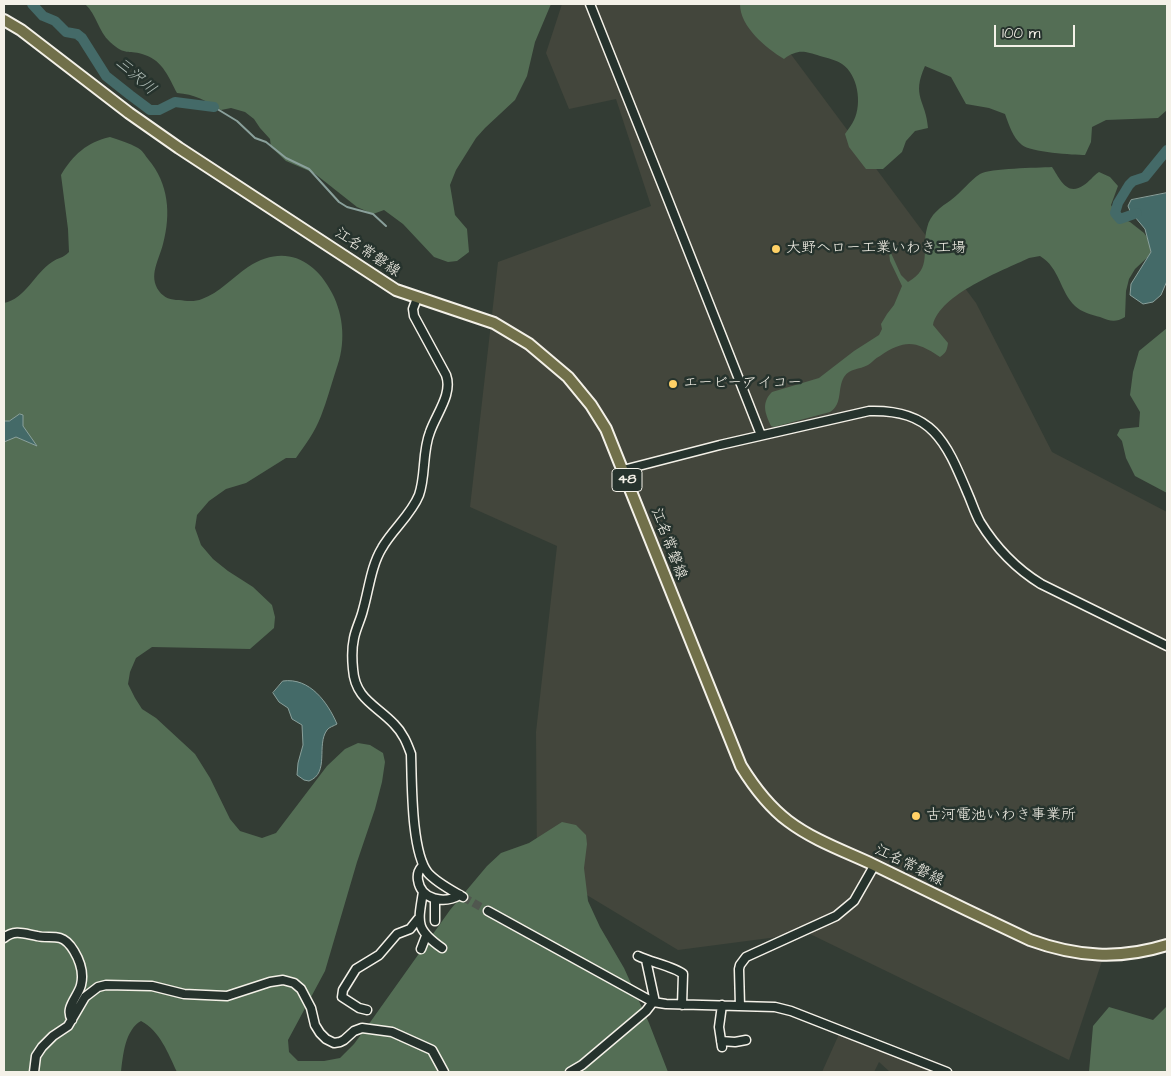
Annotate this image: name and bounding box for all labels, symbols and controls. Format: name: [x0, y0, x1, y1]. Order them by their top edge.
scale bar: [996, 15, 1077, 47]
text: 100 m: [1002, 23, 1041, 44]
water label: 三沢川: [111, 54, 159, 100]
street label: 江名常磐線: [331, 225, 403, 281]
place label: 大野ヘロー工業いわき工場: [786, 240, 966, 258]
marker: 大野ヘロー工業いわき工場: [770, 243, 782, 255]
place label: エービーアイコー: [683, 375, 802, 393]
marker: エービーアイコー: [667, 378, 679, 390]
road number: 48: [612, 468, 642, 492]
street label: 江名常磐線: [646, 506, 690, 582]
place label: 古河電池いわき事業所: [926, 807, 1076, 825]
marker: 古河電池いわき事業所: [910, 810, 922, 822]
street label: 江名常磐線: [871, 841, 947, 891]

